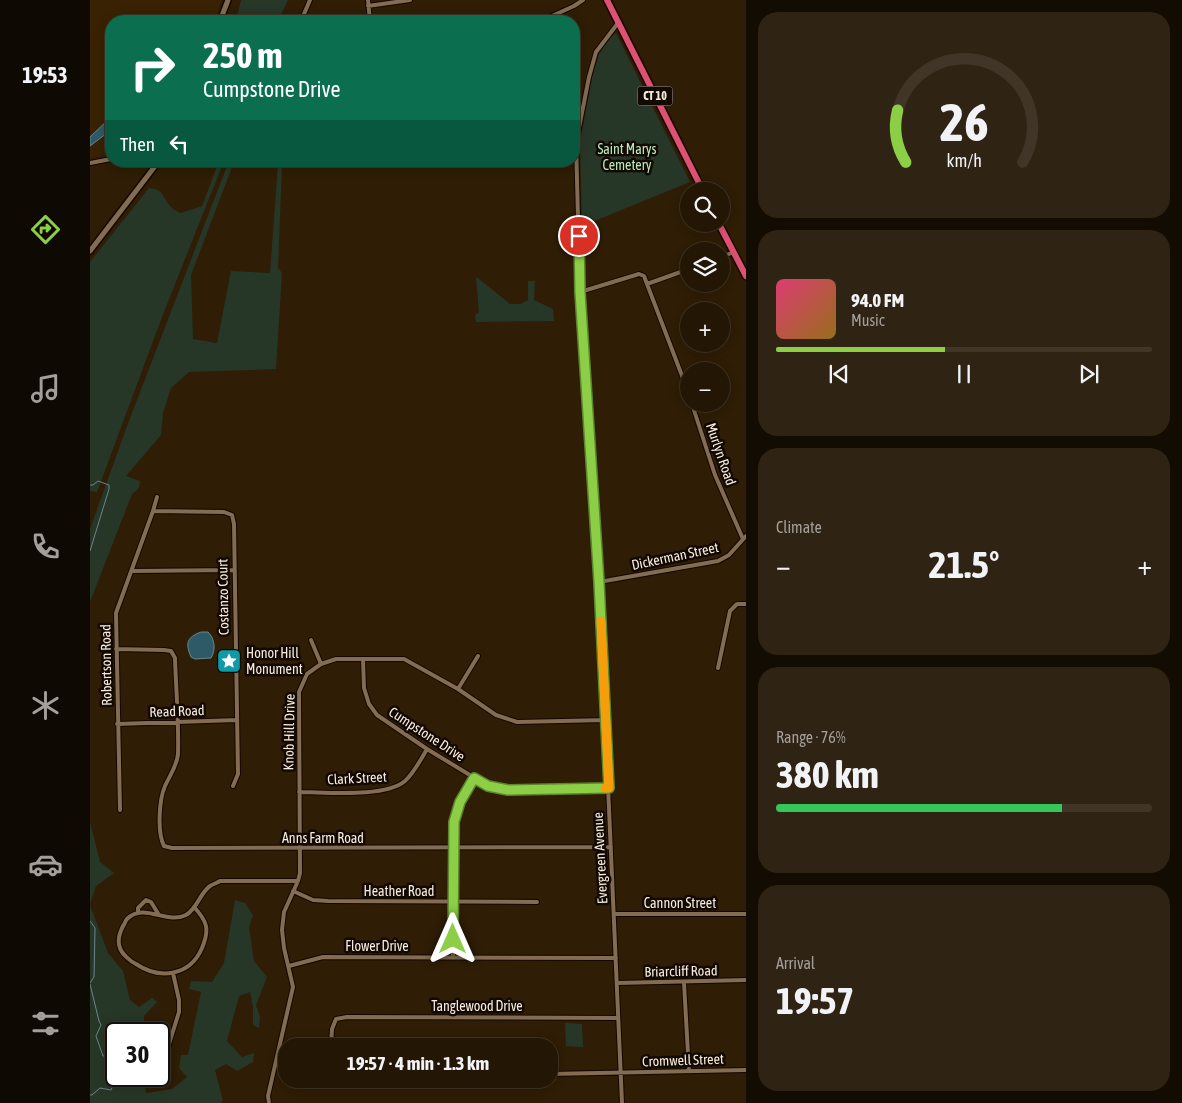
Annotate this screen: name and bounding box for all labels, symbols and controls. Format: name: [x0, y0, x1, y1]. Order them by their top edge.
icon: right: [120, 35, 185, 100]
text: 250 m: [203, 35, 282, 75]
text: 19:53: [22, 62, 68, 88]
text: Cumpstone Drive: [203, 76, 340, 102]
road number: CT 10: [638, 86, 672, 105]
text: 26: [940, 92, 988, 152]
icon: left: [165, 130, 193, 158]
text: Then: [120, 133, 155, 155]
park label: Saint Marys Cemetery: [597, 141, 657, 173]
text: km/h: [946, 150, 982, 171]
map controls: [680, 182, 730, 412]
button: search: [680, 182, 730, 232]
icon: directions: [28, 212, 63, 247]
pin: [558, 215, 600, 257]
icon: arrive: [565, 222, 593, 250]
button: layers: [680, 242, 730, 292]
text: 94.0 FM: [851, 289, 904, 311]
button: +: [680, 302, 730, 352]
text: Music: [851, 311, 885, 329]
icon: previous: [825, 360, 853, 388]
icon: pause: [950, 360, 978, 388]
icon: next: [1075, 360, 1103, 388]
button: −: [680, 362, 730, 412]
icon: music: [28, 371, 63, 406]
street label: Murlyn Road: [703, 421, 739, 487]
text: Climate: [776, 518, 822, 536]
icon: phone: [28, 529, 63, 564]
street label: Dickerman Street: [630, 539, 720, 573]
text: 21.5°: [929, 543, 999, 586]
text: −: [776, 549, 791, 581]
text: +: [1137, 549, 1152, 581]
street label: Costanzo Court: [214, 559, 232, 635]
street label: Robertson Road: [97, 624, 115, 706]
place label: Honor Hill Monument: [246, 645, 303, 677]
place icon: Honor Hill Monument: [216, 648, 242, 674]
icon: climate: [28, 688, 63, 723]
street label: Knob Hill Drive: [280, 694, 298, 770]
street label: Read Road: [149, 702, 205, 720]
street label: Cumpstone Drive: [386, 703, 468, 765]
text: Range · 76%: [776, 728, 846, 746]
text: 380 km: [776, 753, 879, 796]
street label: Clark Street: [327, 768, 387, 788]
street label: Evergreen Avenue: [590, 812, 610, 904]
street label: Anns Farm Road: [282, 830, 364, 846]
icon: car: [28, 847, 63, 882]
street label: Heather Road: [364, 883, 434, 899]
street label: Cannon Street: [644, 895, 716, 911]
position arrow: [426, 912, 478, 964]
street label: Flower Drive: [345, 938, 409, 954]
text: Arrival: [776, 954, 815, 972]
street label: Briarcliff Road: [644, 962, 718, 980]
text: 19:57: [776, 979, 854, 1022]
street label: Tanglewood Drive: [431, 998, 523, 1014]
icon: filters: [28, 1006, 63, 1041]
speed limit sign: 30: [105, 1022, 170, 1087]
street label: Cromwell Street: [642, 1051, 724, 1069]
text: 19:57 · 4 min · 1.3 km: [347, 1052, 489, 1074]

